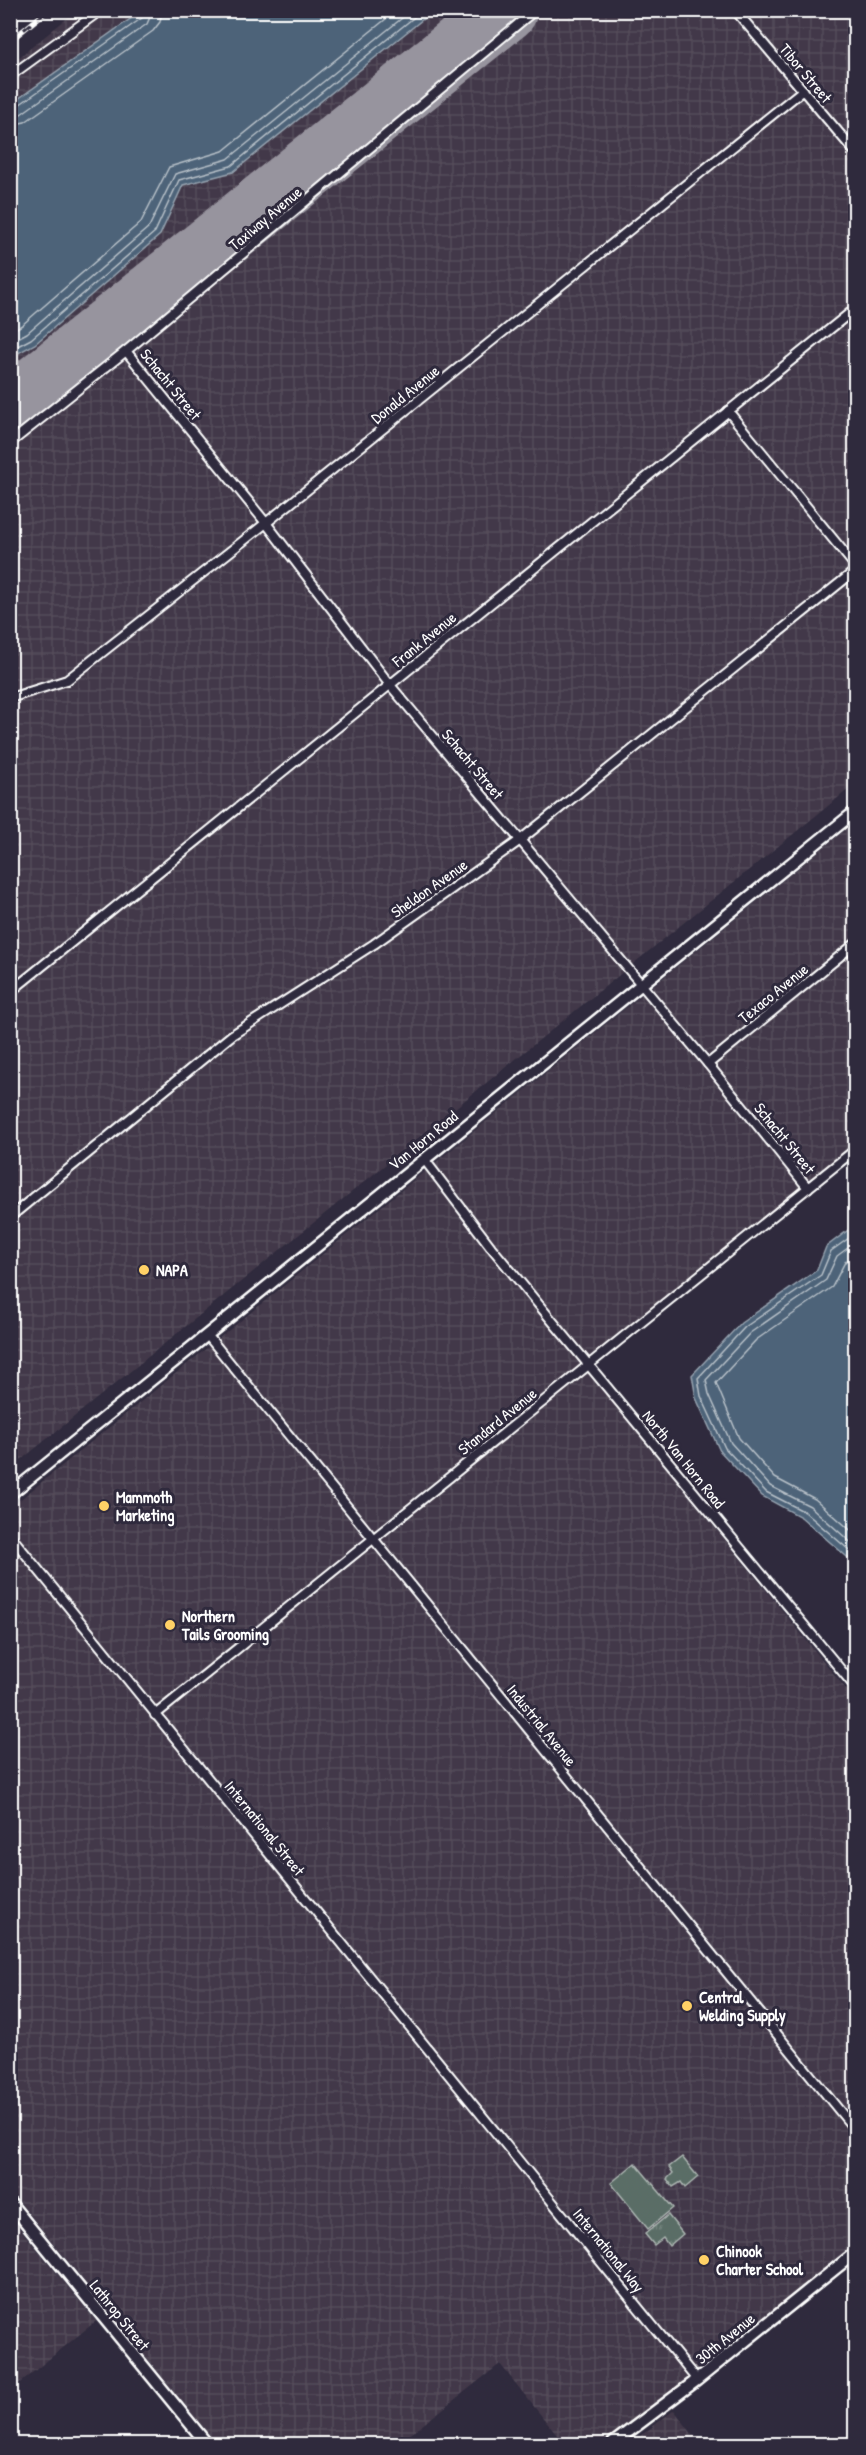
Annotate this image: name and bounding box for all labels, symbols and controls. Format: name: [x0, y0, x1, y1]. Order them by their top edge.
street label: Tibor Street: [775, 39, 838, 108]
street label: Taxiway Avenue: [224, 180, 307, 255]
street label: Schacht Street: [135, 344, 207, 425]
street label: Donald Avenue: [366, 359, 444, 428]
street label: Frank Avenue: [387, 606, 461, 672]
street label: Schacht Street: [437, 724, 509, 804]
street label: Sheldon Avenue: [386, 853, 472, 922]
street label: Texaco Avenue: [733, 958, 813, 1028]
street label: Schacht Street: [749, 1098, 821, 1179]
street label: Van Horn Road: [384, 1105, 462, 1175]
place label: NAPA: [156, 1259, 188, 1281]
marker: NAPA: [137, 1263, 151, 1277]
street label: Standard Avenue: [453, 1382, 542, 1460]
street label: North Van Horn Road: [638, 1405, 730, 1513]
place label: Mammoth Marketing: [116, 1486, 174, 1527]
marker: Mammoth Marketing: [97, 1499, 111, 1513]
place label: Northern Tails Grooming: [181, 1605, 269, 1646]
marker: Northern Tails Grooming: [163, 1618, 177, 1632]
street label: Industrial Avenue: [502, 1679, 582, 1771]
street label: International Street: [220, 1776, 311, 1881]
place label: Central Welding Supply: [699, 1986, 786, 2027]
marker: Central Welding Supply: [680, 1999, 694, 2013]
street label: International Way: [568, 2203, 650, 2297]
place label: Chinook Charter School: [716, 2240, 804, 2280]
marker: Chinook Charter School: [697, 2253, 711, 2267]
street label: Lathrop Street: [85, 2275, 156, 2355]
street label: 30th Avenue: [691, 2307, 760, 2369]

